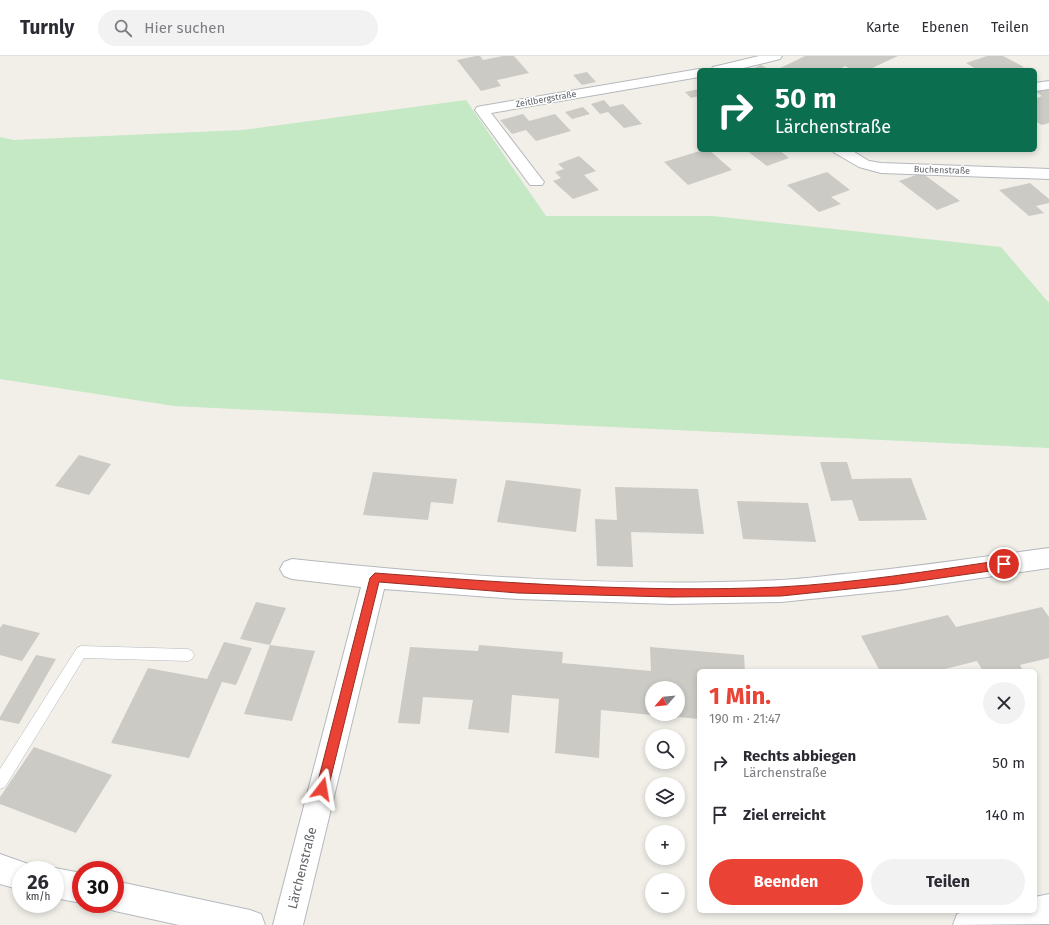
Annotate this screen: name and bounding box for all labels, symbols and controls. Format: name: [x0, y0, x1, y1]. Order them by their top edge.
search box: [98, 10, 378, 46]
text: Turnly: [20, 16, 74, 39]
icon: search: [112, 17, 134, 39]
text: Hier suchen: [144, 19, 225, 37]
text: Karte: [866, 19, 900, 36]
text: Ebenen: [922, 19, 969, 36]
text: Teilen: [991, 19, 1029, 36]
text: 50 m: [775, 82, 837, 115]
icon: right: [709, 84, 761, 136]
street label: Zeitlbergstraße: [515, 89, 577, 109]
text: Lärchenstraße: [775, 116, 891, 138]
street label: Buchenstraße: [914, 164, 970, 176]
pin: [987, 547, 1021, 581]
icon: arrive: [993, 553, 1015, 575]
north arrow: [645, 681, 685, 721]
map controls: [645, 681, 685, 913]
text: 1 Min.: [709, 682, 771, 710]
button: close: [983, 682, 1025, 724]
text: 190 m · 21:47: [709, 711, 780, 726]
button: search: [645, 729, 685, 769]
text: Rechts abbiegen: [743, 747, 856, 765]
icon: right: [709, 752, 731, 774]
text: 50 m: [992, 754, 1025, 772]
text: Lärchenstraße: [743, 765, 827, 780]
position arrow: [301, 768, 343, 810]
button: layers: [645, 777, 685, 817]
icon: arrive: [709, 804, 731, 826]
text: Ziel erreicht: [743, 806, 826, 824]
text: 140 m: [985, 806, 1025, 824]
button: +: [645, 825, 685, 865]
street label: Lärchenstraße: [285, 826, 319, 910]
button: Beenden: [709, 859, 863, 905]
button: Teilen: [871, 859, 1025, 905]
speed limit sign: 30: [72, 861, 124, 913]
text: 26: [27, 870, 49, 894]
button: −: [645, 873, 685, 913]
text: km/h: [26, 891, 50, 903]

